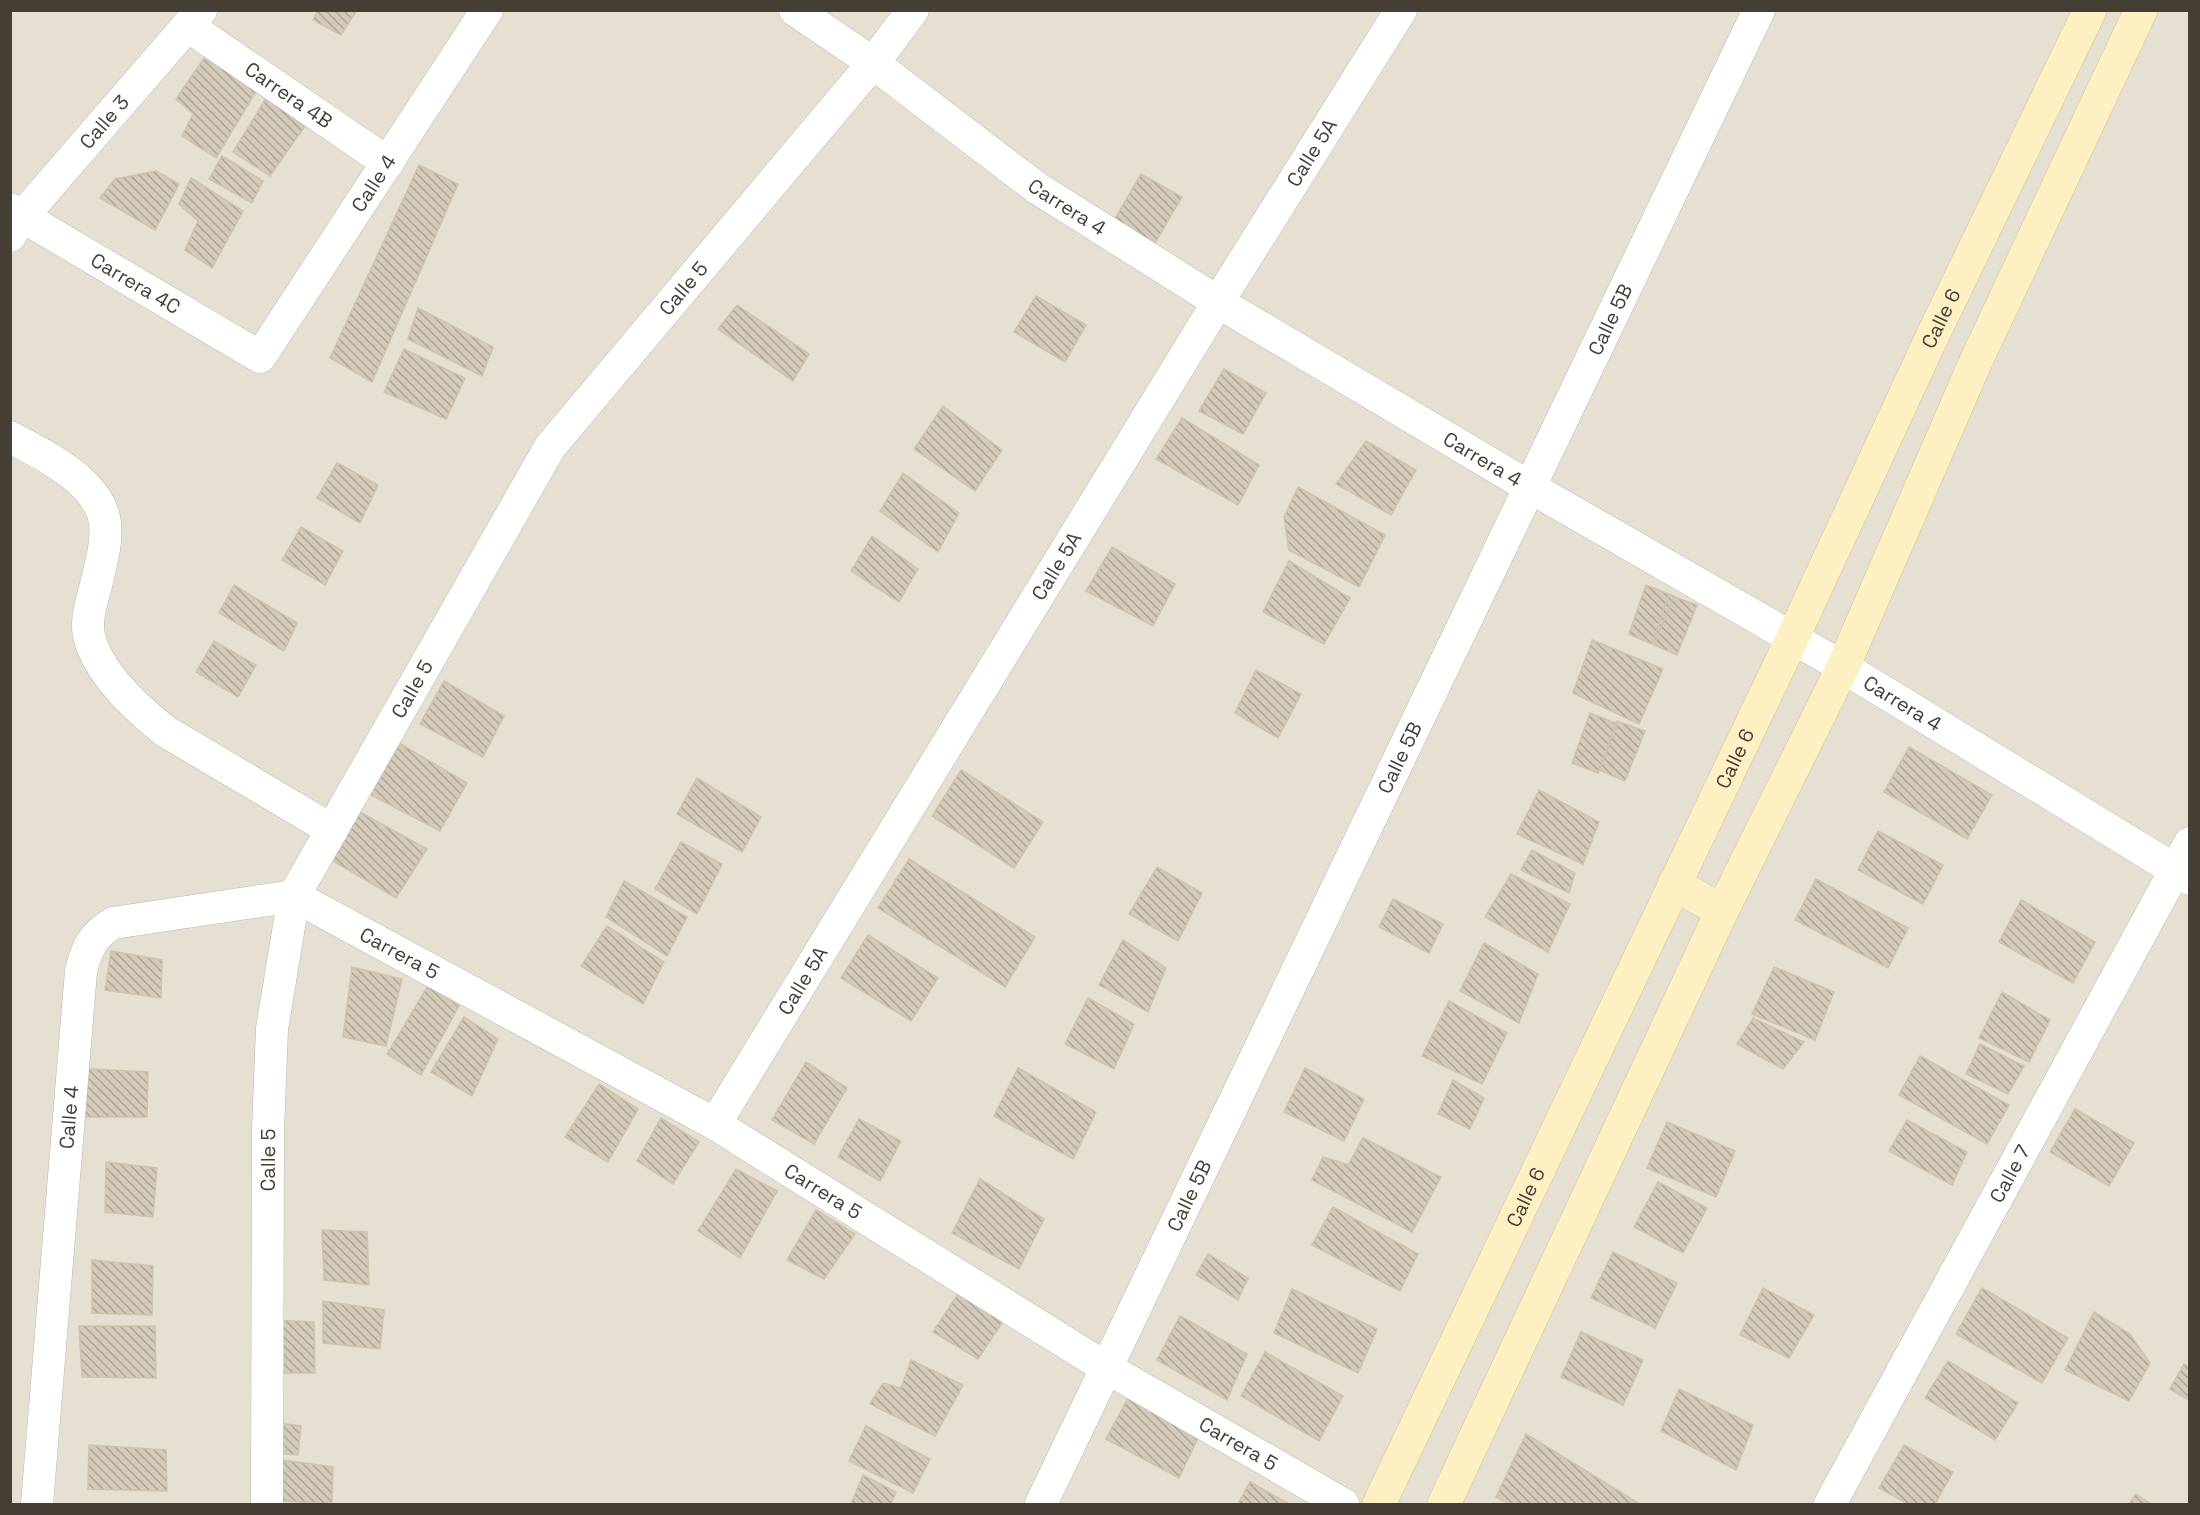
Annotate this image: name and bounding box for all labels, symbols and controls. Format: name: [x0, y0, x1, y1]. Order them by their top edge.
street label: Carrera 4B: [240, 56, 337, 134]
street label: Calle 3: [74, 90, 135, 154]
street label: Calle 5A: [1281, 113, 1343, 192]
street label: Calle 4: [345, 150, 402, 217]
street label: Carrera 4: [1023, 173, 1111, 241]
street label: Carrera 4C: [86, 247, 185, 320]
street label: Calle 5: [653, 256, 714, 321]
street label: Calle 5B: [1582, 280, 1638, 360]
street label: Calle 6: [1915, 284, 1966, 352]
street label: Carrera 4: [1438, 426, 1527, 492]
street label: Calle 5A: [1026, 527, 1087, 605]
street label: Calle 5: [385, 655, 439, 723]
street label: Carrera 4: [1859, 670, 1947, 737]
street label: Calle 5B: [1371, 718, 1428, 798]
street label: Calle 6: [1710, 724, 1760, 793]
street label: Carrera 5: [355, 921, 444, 985]
street label: Calle 5A: [772, 941, 834, 1020]
street label: Calle 4: [53, 1085, 84, 1150]
street label: Calle 5: [255, 1128, 281, 1192]
street label: Calle 7: [1983, 1140, 2036, 1207]
street label: Calle 5B: [1161, 1156, 1217, 1236]
street label: Carrera 5: [779, 1157, 867, 1225]
street label: Calle 6: [1500, 1163, 1551, 1231]
street label: Carrera 5: [1194, 1411, 1282, 1477]

